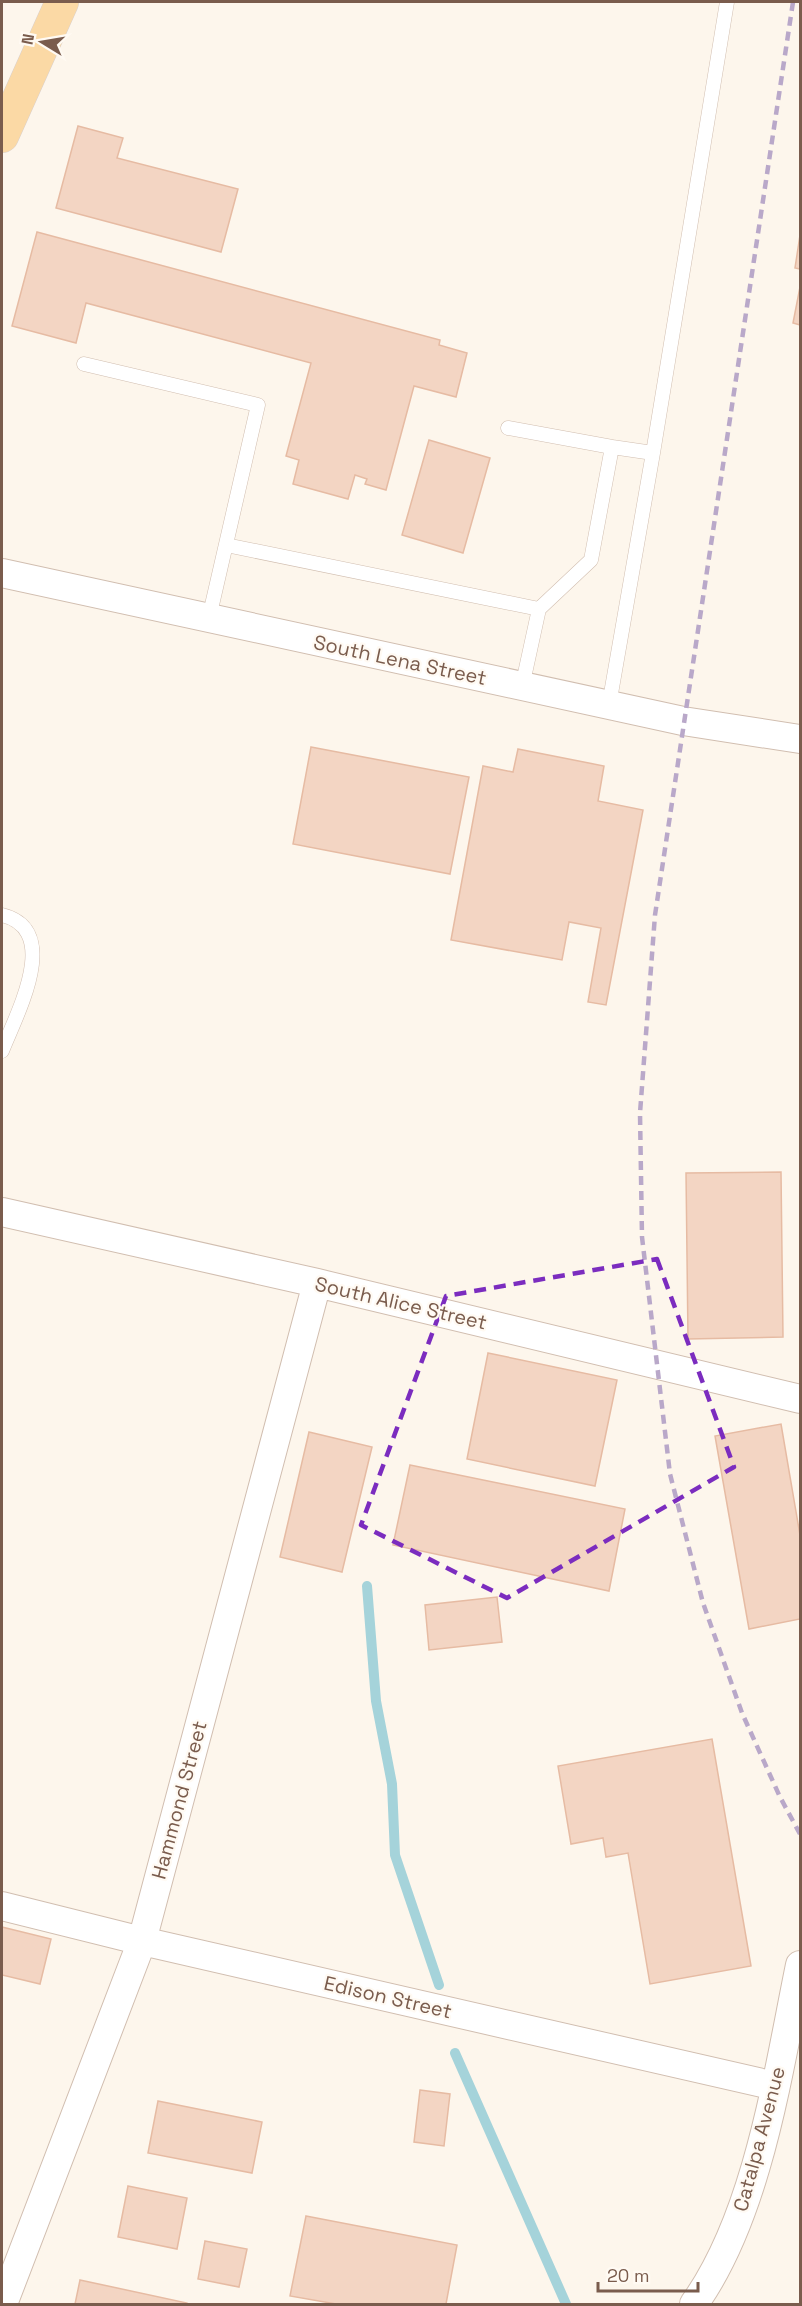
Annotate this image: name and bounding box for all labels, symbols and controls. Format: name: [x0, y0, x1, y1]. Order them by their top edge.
north arrow: [12, 12, 72, 72]
text: N: [16, 32, 39, 47]
street label: South Lena Street: [311, 629, 489, 691]
street label: South Alice Street: [312, 1271, 490, 1335]
street label: Hammond Street: [145, 1718, 213, 1882]
street label: Edison Street: [322, 1970, 454, 2024]
street label: Catalpa Avenue: [727, 2064, 791, 2214]
scale bar: [598, 2255, 698, 2293]
text: 20 m: [607, 2264, 650, 2287]

